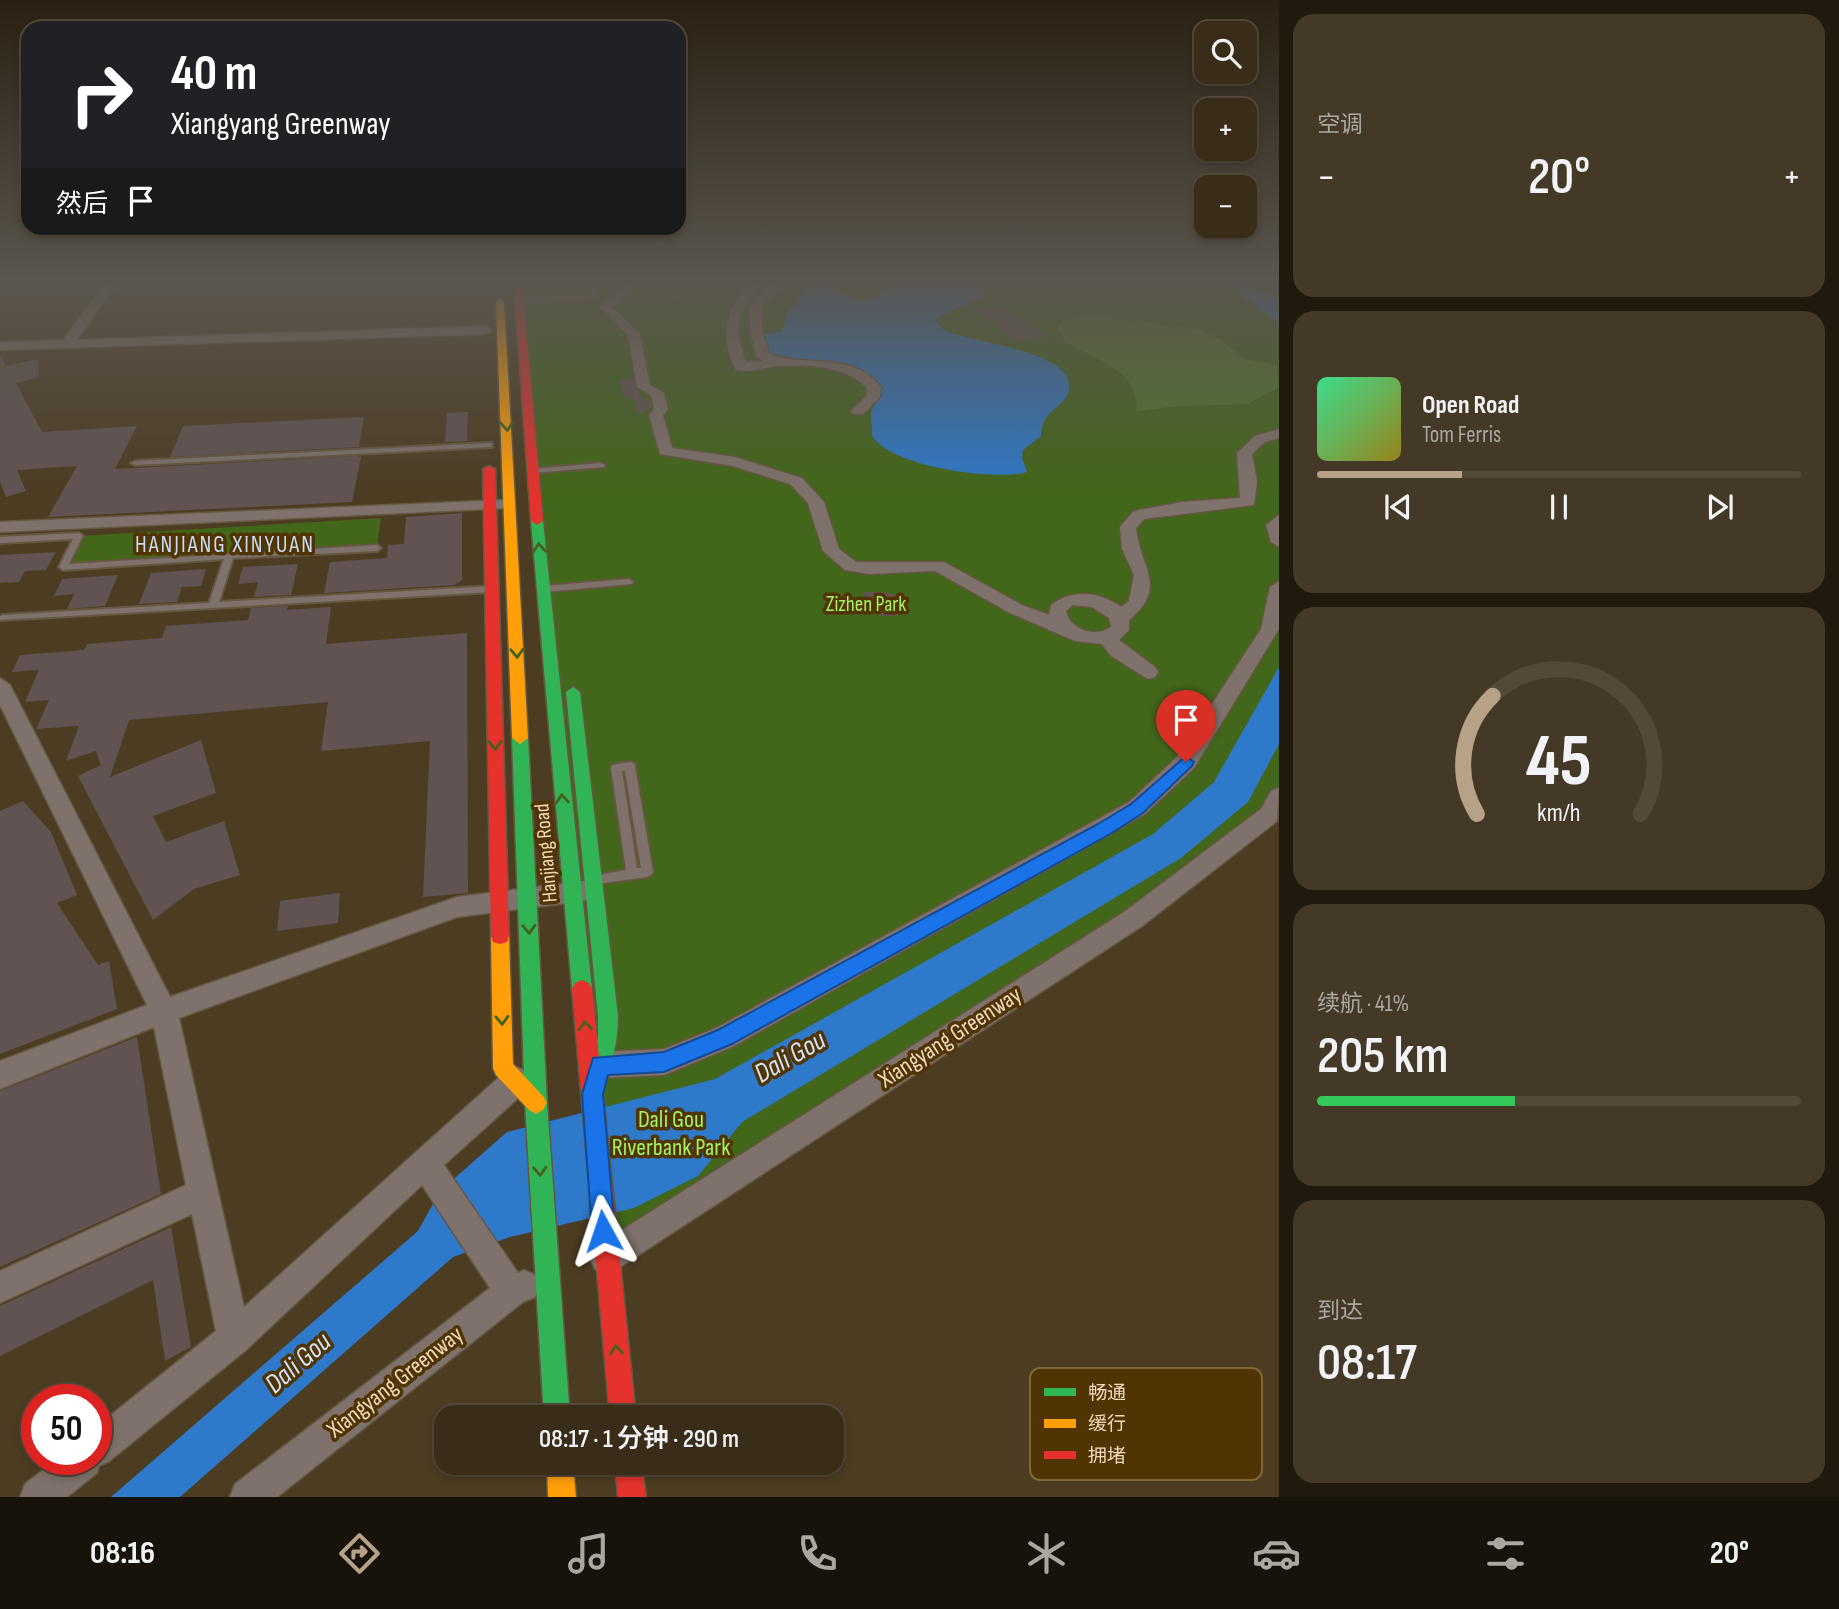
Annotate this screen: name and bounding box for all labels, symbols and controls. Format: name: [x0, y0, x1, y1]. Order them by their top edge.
map controls: [1194, 21, 1257, 238]
button: search: [1194, 21, 1257, 84]
text: 40 m: [171, 45, 257, 104]
icon: right: [56, 49, 147, 140]
button: +: [1194, 98, 1257, 161]
text: Xiangyang Greenway: [171, 105, 391, 144]
text: 空调: [1317, 111, 1363, 139]
text: 20°: [1528, 146, 1590, 209]
text: −: [1317, 155, 1336, 200]
text: +: [1782, 155, 1801, 200]
button: −: [1194, 175, 1257, 238]
icon: arrive: [122, 182, 160, 220]
text: 然后: [56, 189, 108, 220]
text: Open Road: [1422, 390, 1519, 421]
one-way arrow: [499, 421, 514, 432]
text: Tom Ferris: [1422, 421, 1501, 449]
icon: previous: [1379, 488, 1417, 526]
icon: pause: [1540, 488, 1578, 526]
icon: next: [1701, 488, 1739, 526]
district label: HANJIANG XINYUAN: [135, 531, 315, 559]
one-way arrow: [532, 543, 547, 554]
park label: Zizhen Park: [826, 592, 906, 617]
one-way arrow: [510, 648, 525, 659]
pin: [1156, 690, 1216, 762]
icon: arrive: [1167, 701, 1205, 739]
text: 45: [1526, 719, 1592, 807]
one-way arrow: [487, 740, 503, 750]
one-way arrow: [555, 794, 570, 805]
text: km/h: [1537, 798, 1581, 829]
street label: Hanjiang Road: [529, 803, 563, 903]
one-way arrow: [521, 924, 536, 935]
street label: Xiangyang Greenway: [872, 980, 1027, 1095]
text: 续航 · 41%: [1317, 990, 1409, 1018]
one-way arrow: [494, 1015, 509, 1026]
one-way arrow: [577, 1020, 592, 1032]
water label: Dali Gou: [749, 1023, 832, 1090]
text: 205 km: [1317, 1025, 1449, 1088]
park label: Dali Gou Riverbank Park: [612, 1105, 730, 1162]
one-way arrow: [532, 1166, 547, 1177]
position arrow: [566, 1194, 640, 1268]
text: 到达: [1317, 1297, 1363, 1325]
street label: Xiangyang Greenway: [320, 1320, 469, 1445]
water label: Dali Gou: [258, 1325, 338, 1401]
text: 08:17: [1317, 1332, 1417, 1395]
one-way arrow: [608, 1344, 623, 1355]
legend: [1030, 1368, 1262, 1480]
text: 畅通: [1088, 1382, 1126, 1405]
speed limit sign: 50: [21, 1384, 112, 1475]
text: 缓行: [1088, 1413, 1126, 1436]
text: 08:17 · 1 分钟 · 290 m: [539, 1424, 739, 1455]
text: 拥堵: [1088, 1445, 1126, 1468]
icon: directions: [335, 1529, 384, 1578]
icon: music: [564, 1529, 613, 1578]
icon: phone: [793, 1529, 842, 1578]
icon: climate: [1022, 1529, 1071, 1578]
icon: car: [1252, 1529, 1301, 1578]
icon: filters: [1481, 1529, 1530, 1578]
text: 08:16: [90, 1534, 155, 1573]
text: 20°: [1710, 1534, 1749, 1573]

